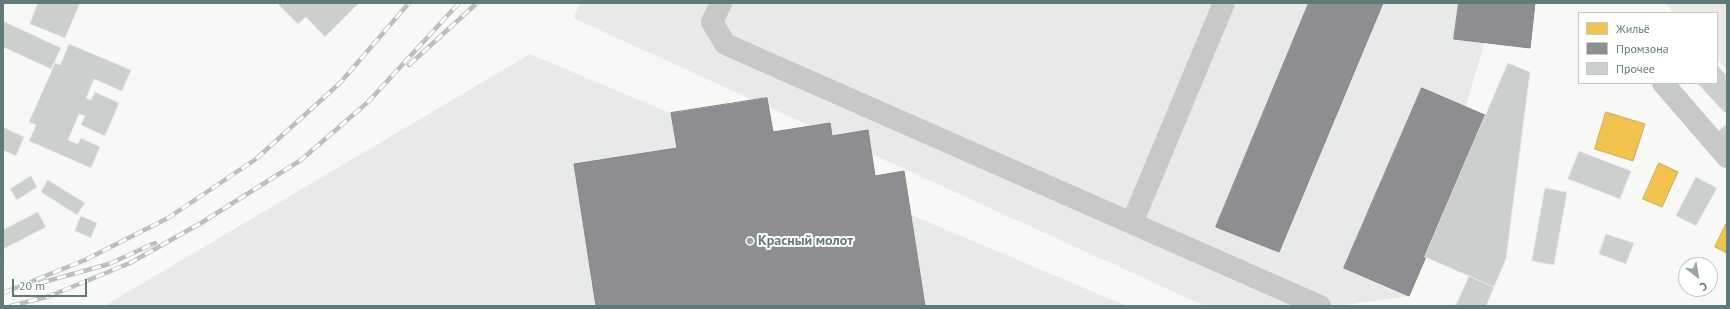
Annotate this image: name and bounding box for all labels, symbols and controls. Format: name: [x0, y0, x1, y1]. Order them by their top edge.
legend: [1578, 12, 1718, 84]
text: Жильё: [1616, 21, 1650, 36]
text: Промзона: [1616, 41, 1669, 56]
text: Прочее: [1616, 61, 1655, 76]
place label: Красный молот: [758, 233, 853, 249]
marker: Красный молот: [745, 236, 755, 246]
north arrow: [1678, 257, 1718, 297]
scale bar: [14, 271, 89, 297]
text: 20 m: [19, 278, 45, 293]
text: С: [1697, 279, 1710, 294]

